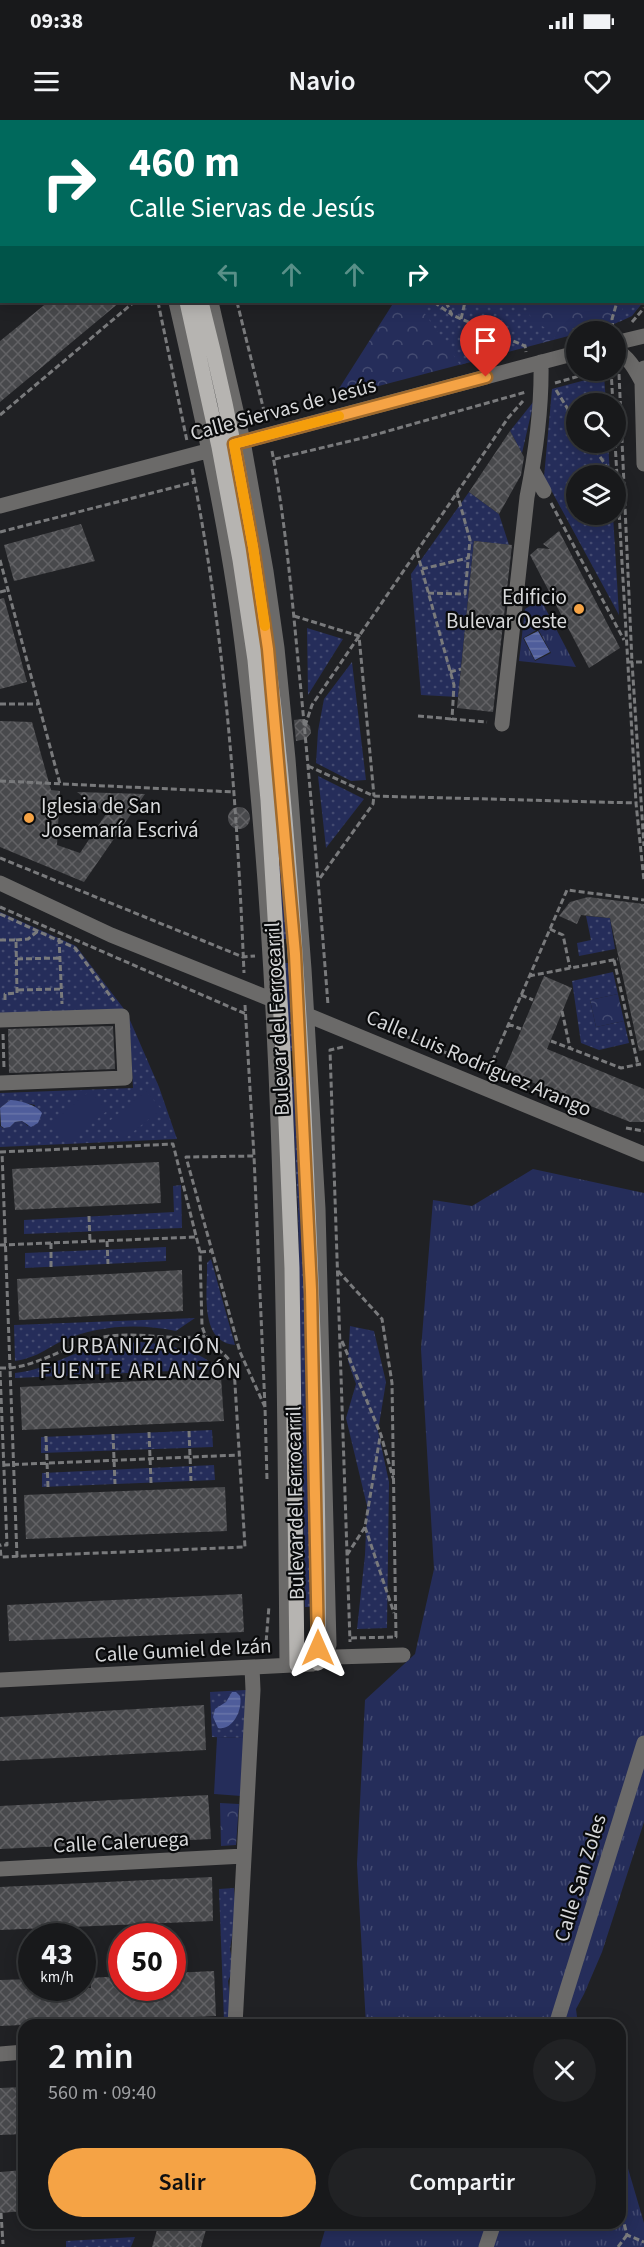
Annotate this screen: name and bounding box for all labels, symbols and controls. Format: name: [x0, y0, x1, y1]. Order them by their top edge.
text: 09:38: [30, 5, 83, 37]
text: Navio: [289, 62, 355, 101]
icon: menu: [30, 65, 63, 98]
icon: heart: [581, 65, 614, 98]
text: 460 m: [129, 133, 240, 193]
icon: right: [30, 144, 108, 222]
text: Calle Siervas de Jesús: [129, 189, 375, 228]
icon: left: [212, 258, 245, 291]
icon: ahead: [275, 258, 308, 291]
icon: ahead: [338, 258, 371, 291]
icon: right: [401, 258, 434, 291]
pin: [460, 315, 511, 377]
map controls: [566, 321, 626, 525]
button: sound: [566, 321, 626, 381]
icon: arrive: [469, 324, 502, 357]
street label: Calle Siervas de Jesús: [187, 370, 379, 448]
button: search: [566, 393, 626, 453]
button: layers: [566, 465, 626, 525]
place label: Edificio Bulevar Oeste: [446, 582, 567, 636]
marker: Edificio Bulevar Oeste: [572, 602, 586, 616]
place label: Iglesia de San Josemaría Escrivá: [41, 791, 199, 845]
marker: Iglesia de San Josemaría Escrivá: [22, 811, 36, 825]
street label: Bulevar del Ferrocarril: [257, 921, 297, 1117]
street label: Calle Luis Rodríguez Arango: [362, 1002, 596, 1124]
district label: URBANIZACIÓN FUENTE ARLANZÓN: [40, 1330, 242, 1387]
street label: Bulevar del Ferrocarril: [278, 1406, 312, 1600]
position arrow: [286, 1616, 350, 1680]
street label: Calle Gumiel de Izán: [94, 1630, 272, 1670]
street label: Calle San Zoles: [546, 1810, 614, 1946]
street label: Calle Caleruega: [52, 1823, 190, 1861]
speed limit sign: 50: [108, 1923, 186, 2001]
text: 43: [41, 1933, 73, 1976]
text: km/h: [40, 1967, 74, 1988]
text: 2 min: [48, 2031, 134, 2082]
button: close: [533, 2039, 596, 2102]
text: 560 m · 09:40: [48, 2079, 156, 2107]
button: Salir: [48, 2148, 316, 2217]
button: Compartir: [328, 2148, 596, 2217]

